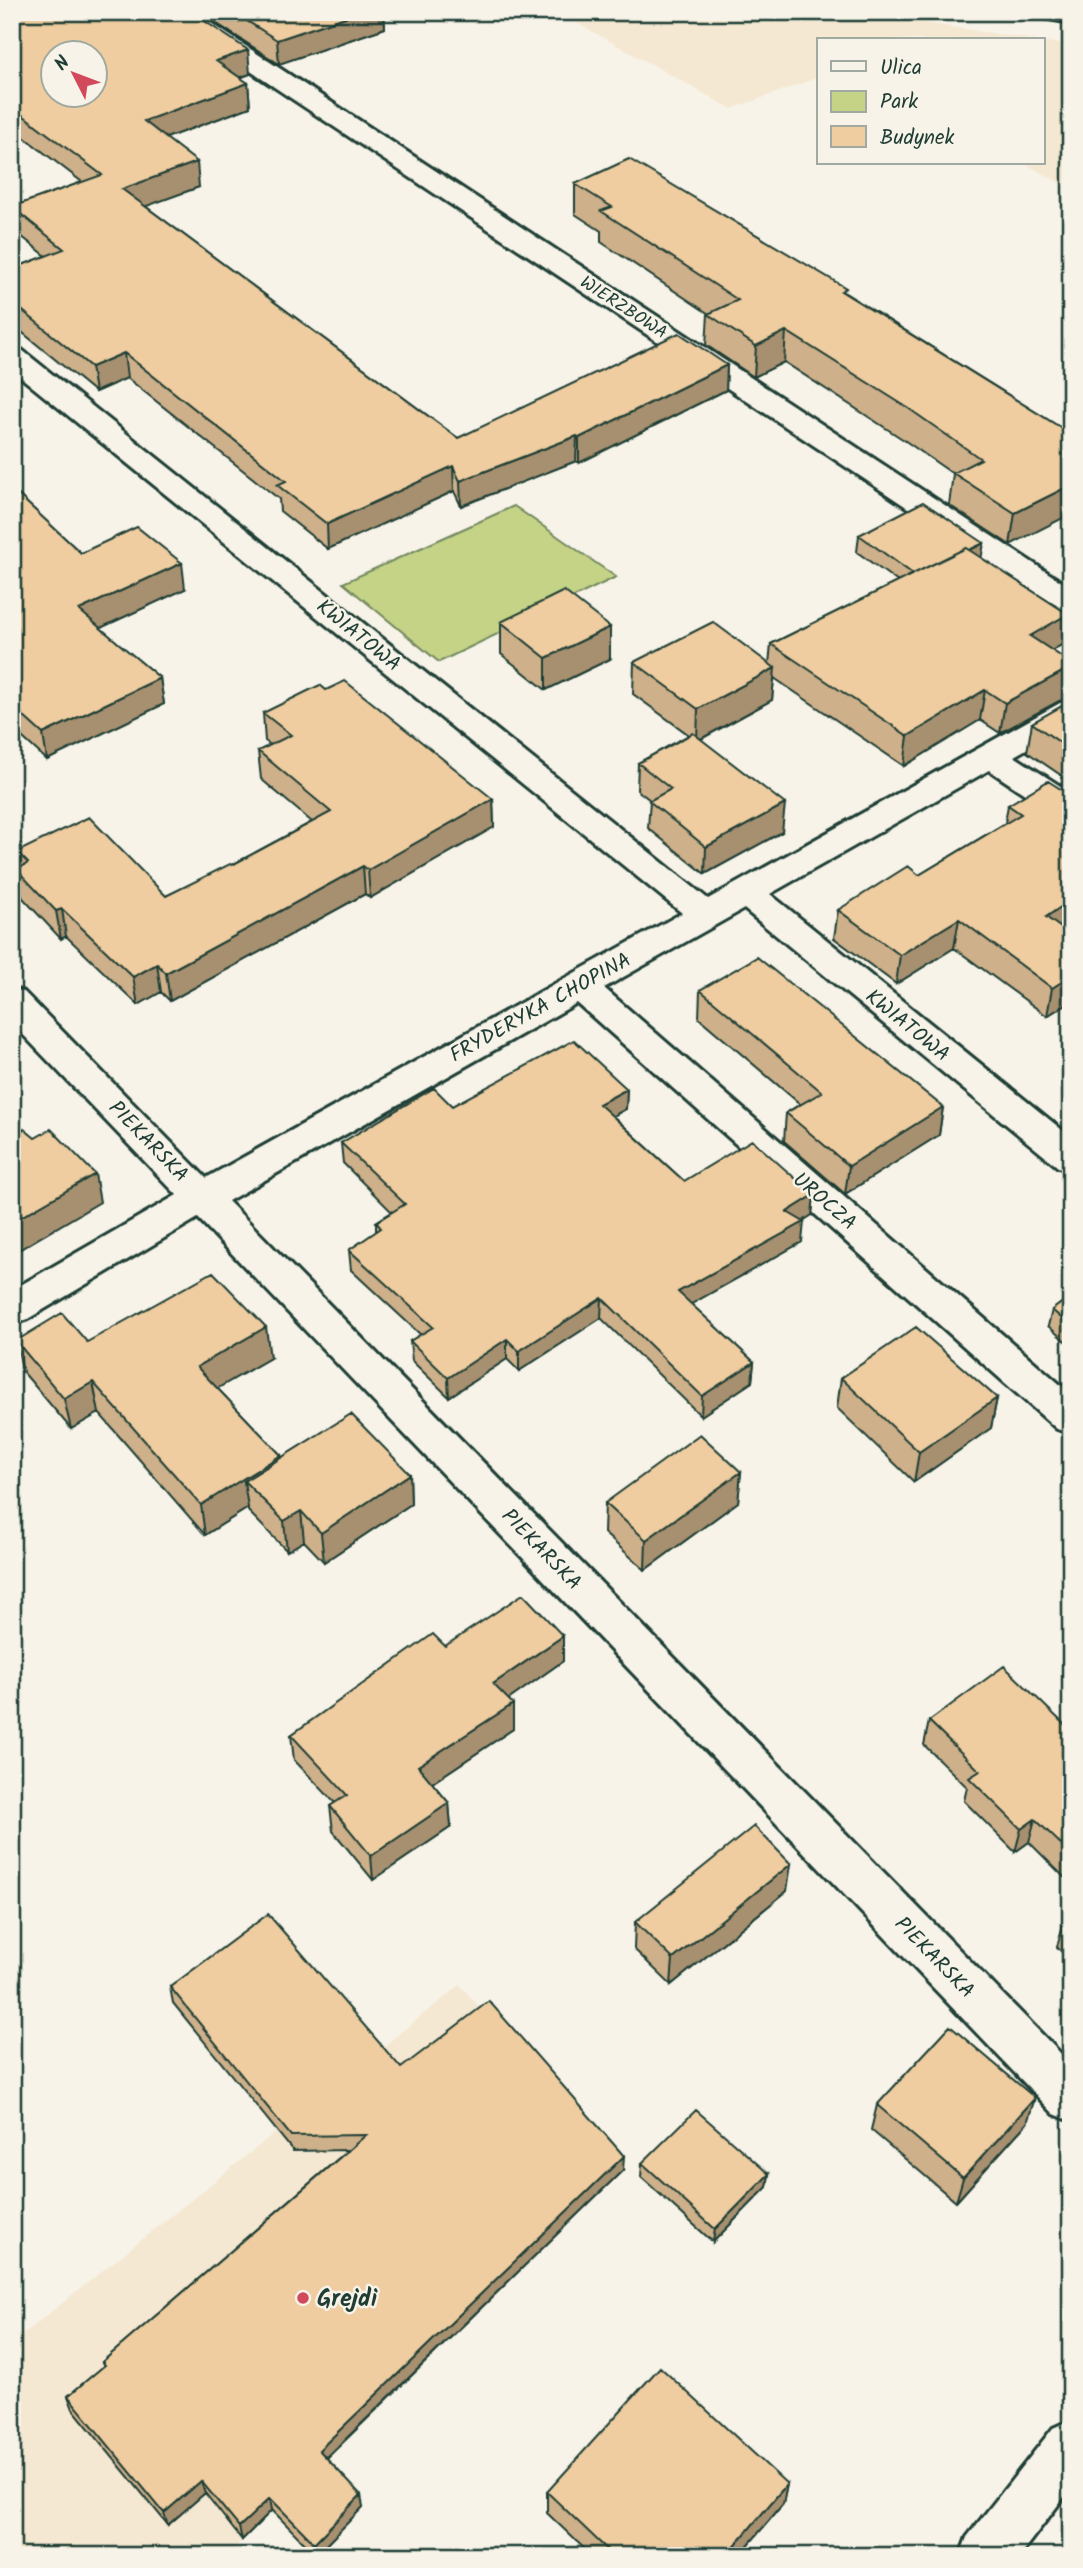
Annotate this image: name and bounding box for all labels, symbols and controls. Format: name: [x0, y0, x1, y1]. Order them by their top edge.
north arrow: [38, 38, 108, 108]
legend: [817, 38, 1044, 164]
text: N: [48, 49, 78, 78]
text: Ulica: [880, 52, 922, 85]
text: Park: [880, 86, 918, 119]
text: Budynek: [880, 122, 954, 155]
street label: WIERZBOWA: [574, 269, 673, 348]
street label: KWIATOWA: [308, 591, 408, 681]
street label: FRYDERYKA CHOPINA: [444, 945, 638, 1072]
street label: KWIATOWA: [857, 981, 957, 1071]
street label: PIEKARSKA: [100, 1093, 196, 1191]
street label: UROCZA: [784, 1165, 864, 1240]
street label: PIEKARSKA: [493, 1501, 589, 1599]
street label: PIEKARSKA: [886, 1909, 982, 2007]
place label: Grejdi: [317, 2280, 378, 2319]
marker: Grejdi: [295, 2290, 311, 2306]

